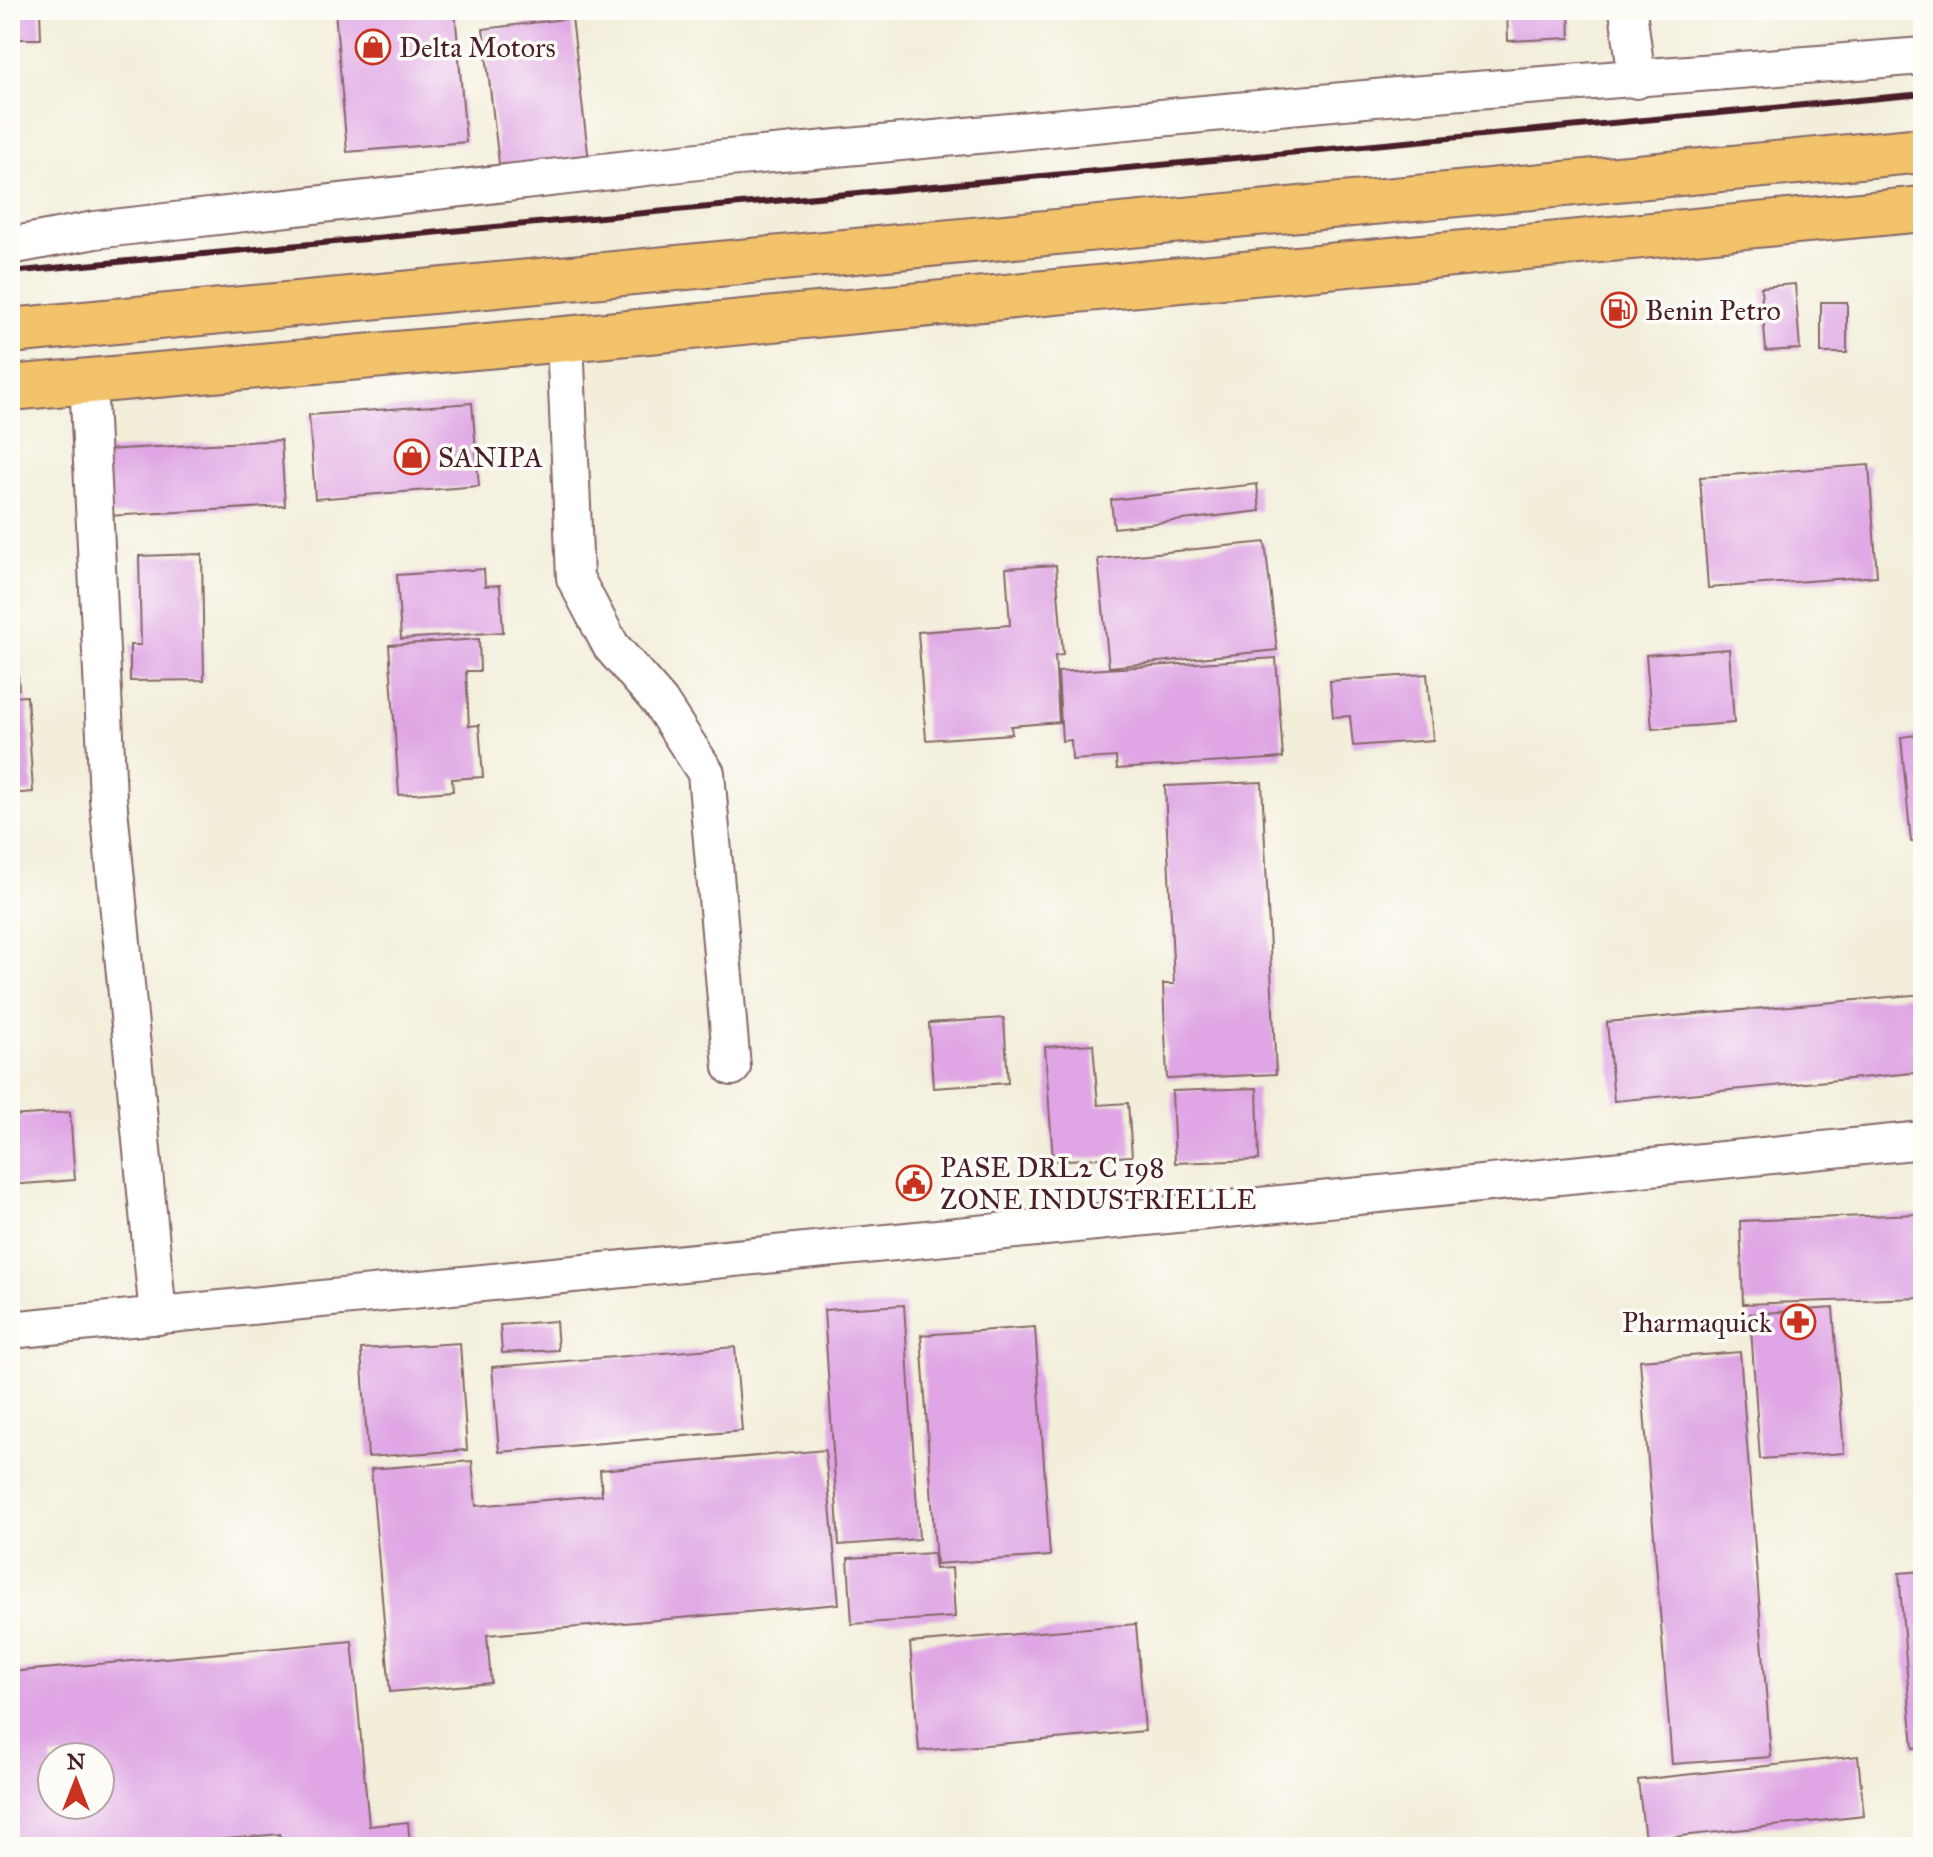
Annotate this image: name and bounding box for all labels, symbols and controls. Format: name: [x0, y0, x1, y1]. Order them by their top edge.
shop icon: Delta Motors: [354, 28, 392, 66]
place label: Delta Motors: [399, 30, 556, 65]
fuel station icon: Benin Petro: [1600, 291, 1638, 329]
place label: Benin Petro: [1645, 293, 1781, 328]
shop icon: SANIPA: [393, 438, 431, 476]
place label: SANIPA: [438, 440, 543, 475]
place label: PASE DRL2 C 198 ZONE INDUSTRIELLE: [940, 1150, 1256, 1217]
public building icon: PASE DRL2 C 198 ZONE INDUSTRIELLE: [895, 1164, 933, 1202]
pharmacy icon: Pharmaquick: [1779, 1303, 1817, 1341]
place label: Pharmaquick: [1622, 1305, 1772, 1340]
north arrow: [36, 1741, 116, 1821]
text: N: [67, 1748, 86, 1775]

